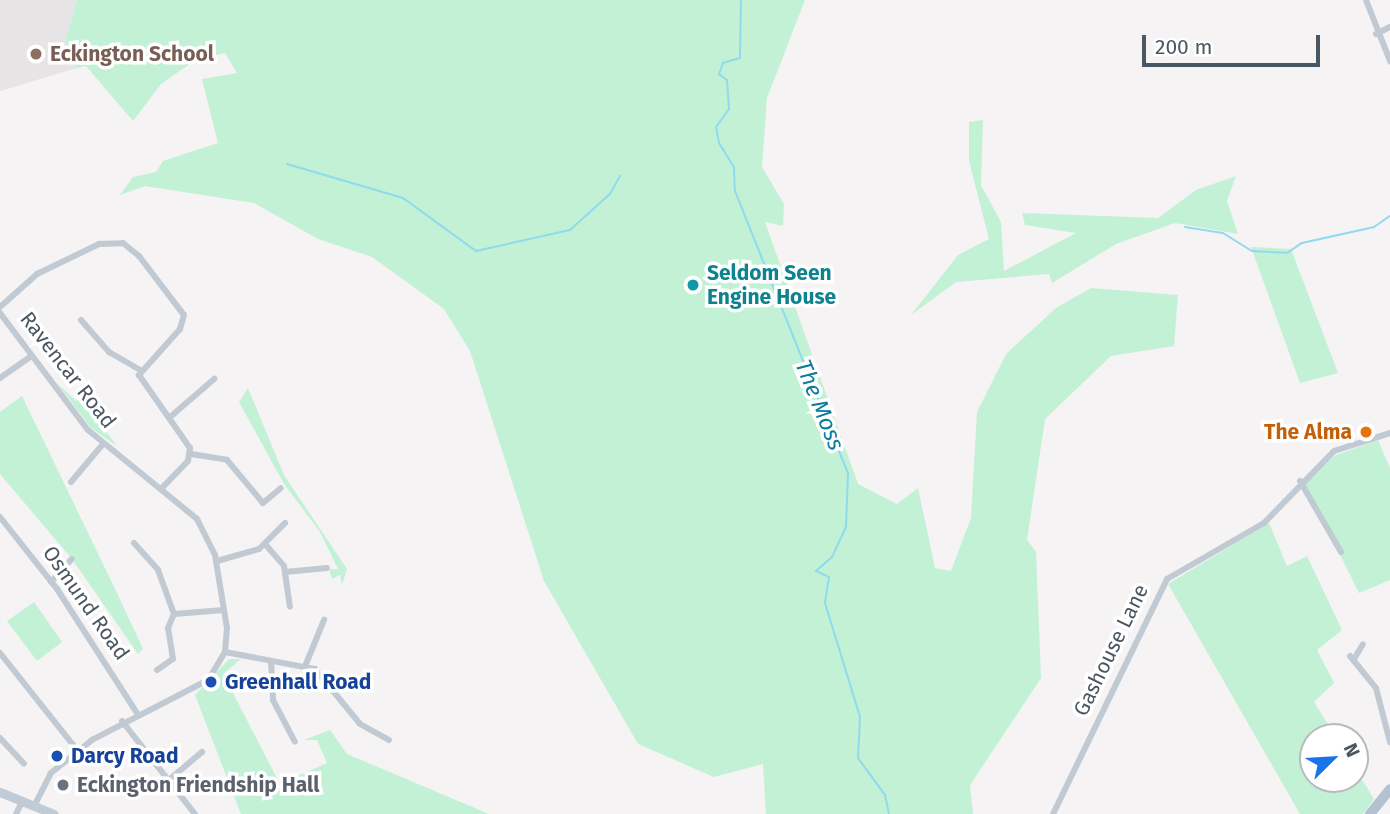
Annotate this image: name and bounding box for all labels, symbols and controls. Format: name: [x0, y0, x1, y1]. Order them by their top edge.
scale bar: [1145, 21, 1324, 65]
text: 200 m: [1155, 34, 1212, 60]
place label: Eckington School: [50, 41, 214, 67]
marker: Eckington School: [28, 46, 44, 62]
place label: Seldom Seen Engine House: [707, 260, 836, 310]
marker: Seldom Seen Engine House: [685, 277, 701, 293]
street label: Ravencar Road: [15, 307, 121, 433]
water label: The Moss: [789, 356, 851, 454]
place label: The Alma: [1264, 419, 1352, 445]
marker: The Alma: [1358, 424, 1374, 440]
street label: Osmund Road: [37, 541, 135, 665]
street label: Gashouse Lane: [1068, 580, 1154, 720]
place label: Greenhall Road: [225, 669, 371, 695]
marker: Greenhall Road: [203, 674, 219, 690]
north arrow: [1299, 723, 1369, 793]
text: N: [1339, 740, 1365, 760]
place label: Darcy Road: [71, 743, 178, 769]
marker: Darcy Road: [49, 748, 65, 764]
place label: Eckington Friendship Hall: [77, 772, 320, 798]
marker: Eckington Friendship Hall: [55, 777, 71, 793]

